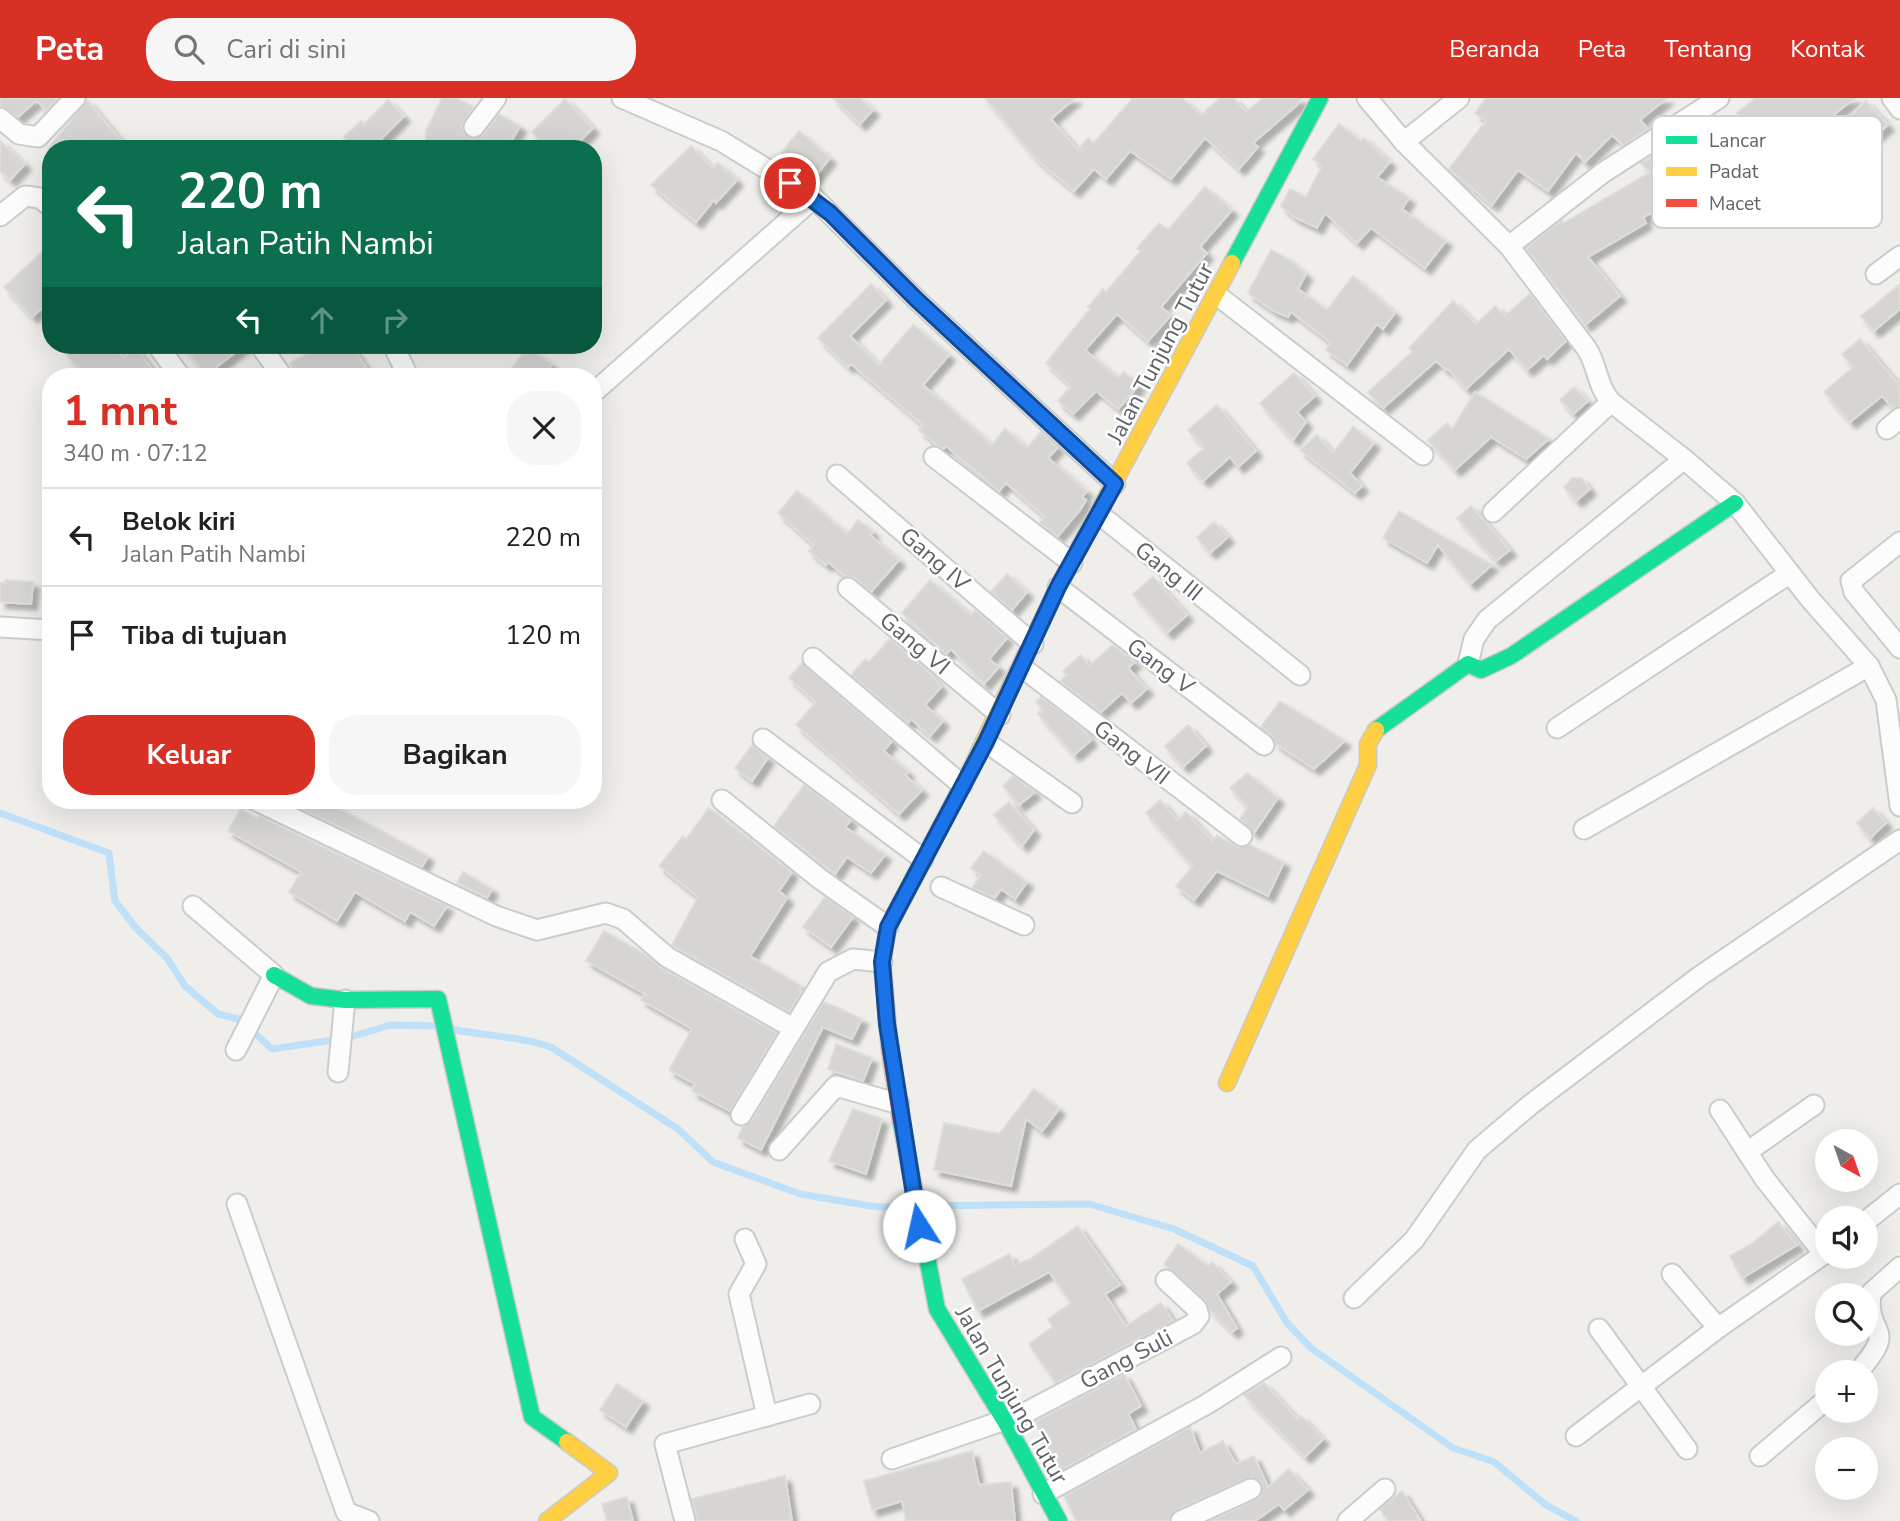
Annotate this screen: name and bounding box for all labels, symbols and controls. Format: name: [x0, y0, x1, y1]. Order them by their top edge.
search box: [146, 18, 636, 81]
text: Peta: [35, 27, 104, 72]
icon: search: [170, 30, 208, 68]
text: Cari di sini: [226, 32, 346, 67]
text: Beranda: [1449, 33, 1540, 65]
text: Peta: [1578, 33, 1626, 65]
text: Tentang: [1664, 33, 1752, 65]
text: Kontak: [1790, 33, 1865, 65]
legend: [1652, 116, 1882, 228]
text: Lancar: [1709, 128, 1766, 154]
pin: [760, 153, 820, 213]
text: 220 m: [178, 158, 322, 225]
text: Padat: [1709, 159, 1759, 185]
icon: arrive: [771, 164, 809, 202]
icon: left: [63, 168, 154, 259]
text: Macet: [1709, 191, 1761, 217]
text: Jalan Patih Nambi: [178, 222, 434, 265]
street label: Jalan Tunjung Tutur: [1099, 257, 1222, 450]
icon: left: [230, 301, 268, 339]
icon: ahead: [303, 301, 341, 339]
icon: right: [376, 301, 414, 339]
text: 1 mnt: [63, 383, 177, 440]
button: close: [507, 391, 581, 465]
text: 340 m · 07:12: [63, 438, 208, 469]
text: Belok kiri: [122, 504, 235, 539]
icon: left: [63, 518, 101, 556]
text: 220 m: [505, 520, 581, 555]
street label: Gang IV: [893, 520, 976, 598]
street label: Gang III: [1128, 534, 1209, 608]
text: Jalan Patih Nambi: [122, 539, 306, 570]
street label: Gang VI: [873, 605, 956, 682]
icon: arrive: [63, 616, 101, 654]
text: Tiba di tujuan: [122, 618, 287, 653]
text: 120 m: [505, 618, 581, 653]
street label: Gang V: [1121, 631, 1201, 702]
street label: Gang VII: [1087, 713, 1176, 792]
button: Keluar: [63, 715, 315, 795]
button: Bagikan: [329, 715, 581, 795]
north arrow: [1815, 1129, 1878, 1192]
map controls: [1815, 1129, 1878, 1500]
position arrow: [882, 1189, 956, 1263]
button: sound: [1815, 1206, 1878, 1269]
button: search: [1815, 1283, 1878, 1346]
street label: Jalan Tunjung Tutur: [947, 1300, 1076, 1491]
street label: Gang Suli: [1075, 1322, 1178, 1397]
button: +: [1815, 1360, 1878, 1423]
button: −: [1815, 1437, 1878, 1500]

